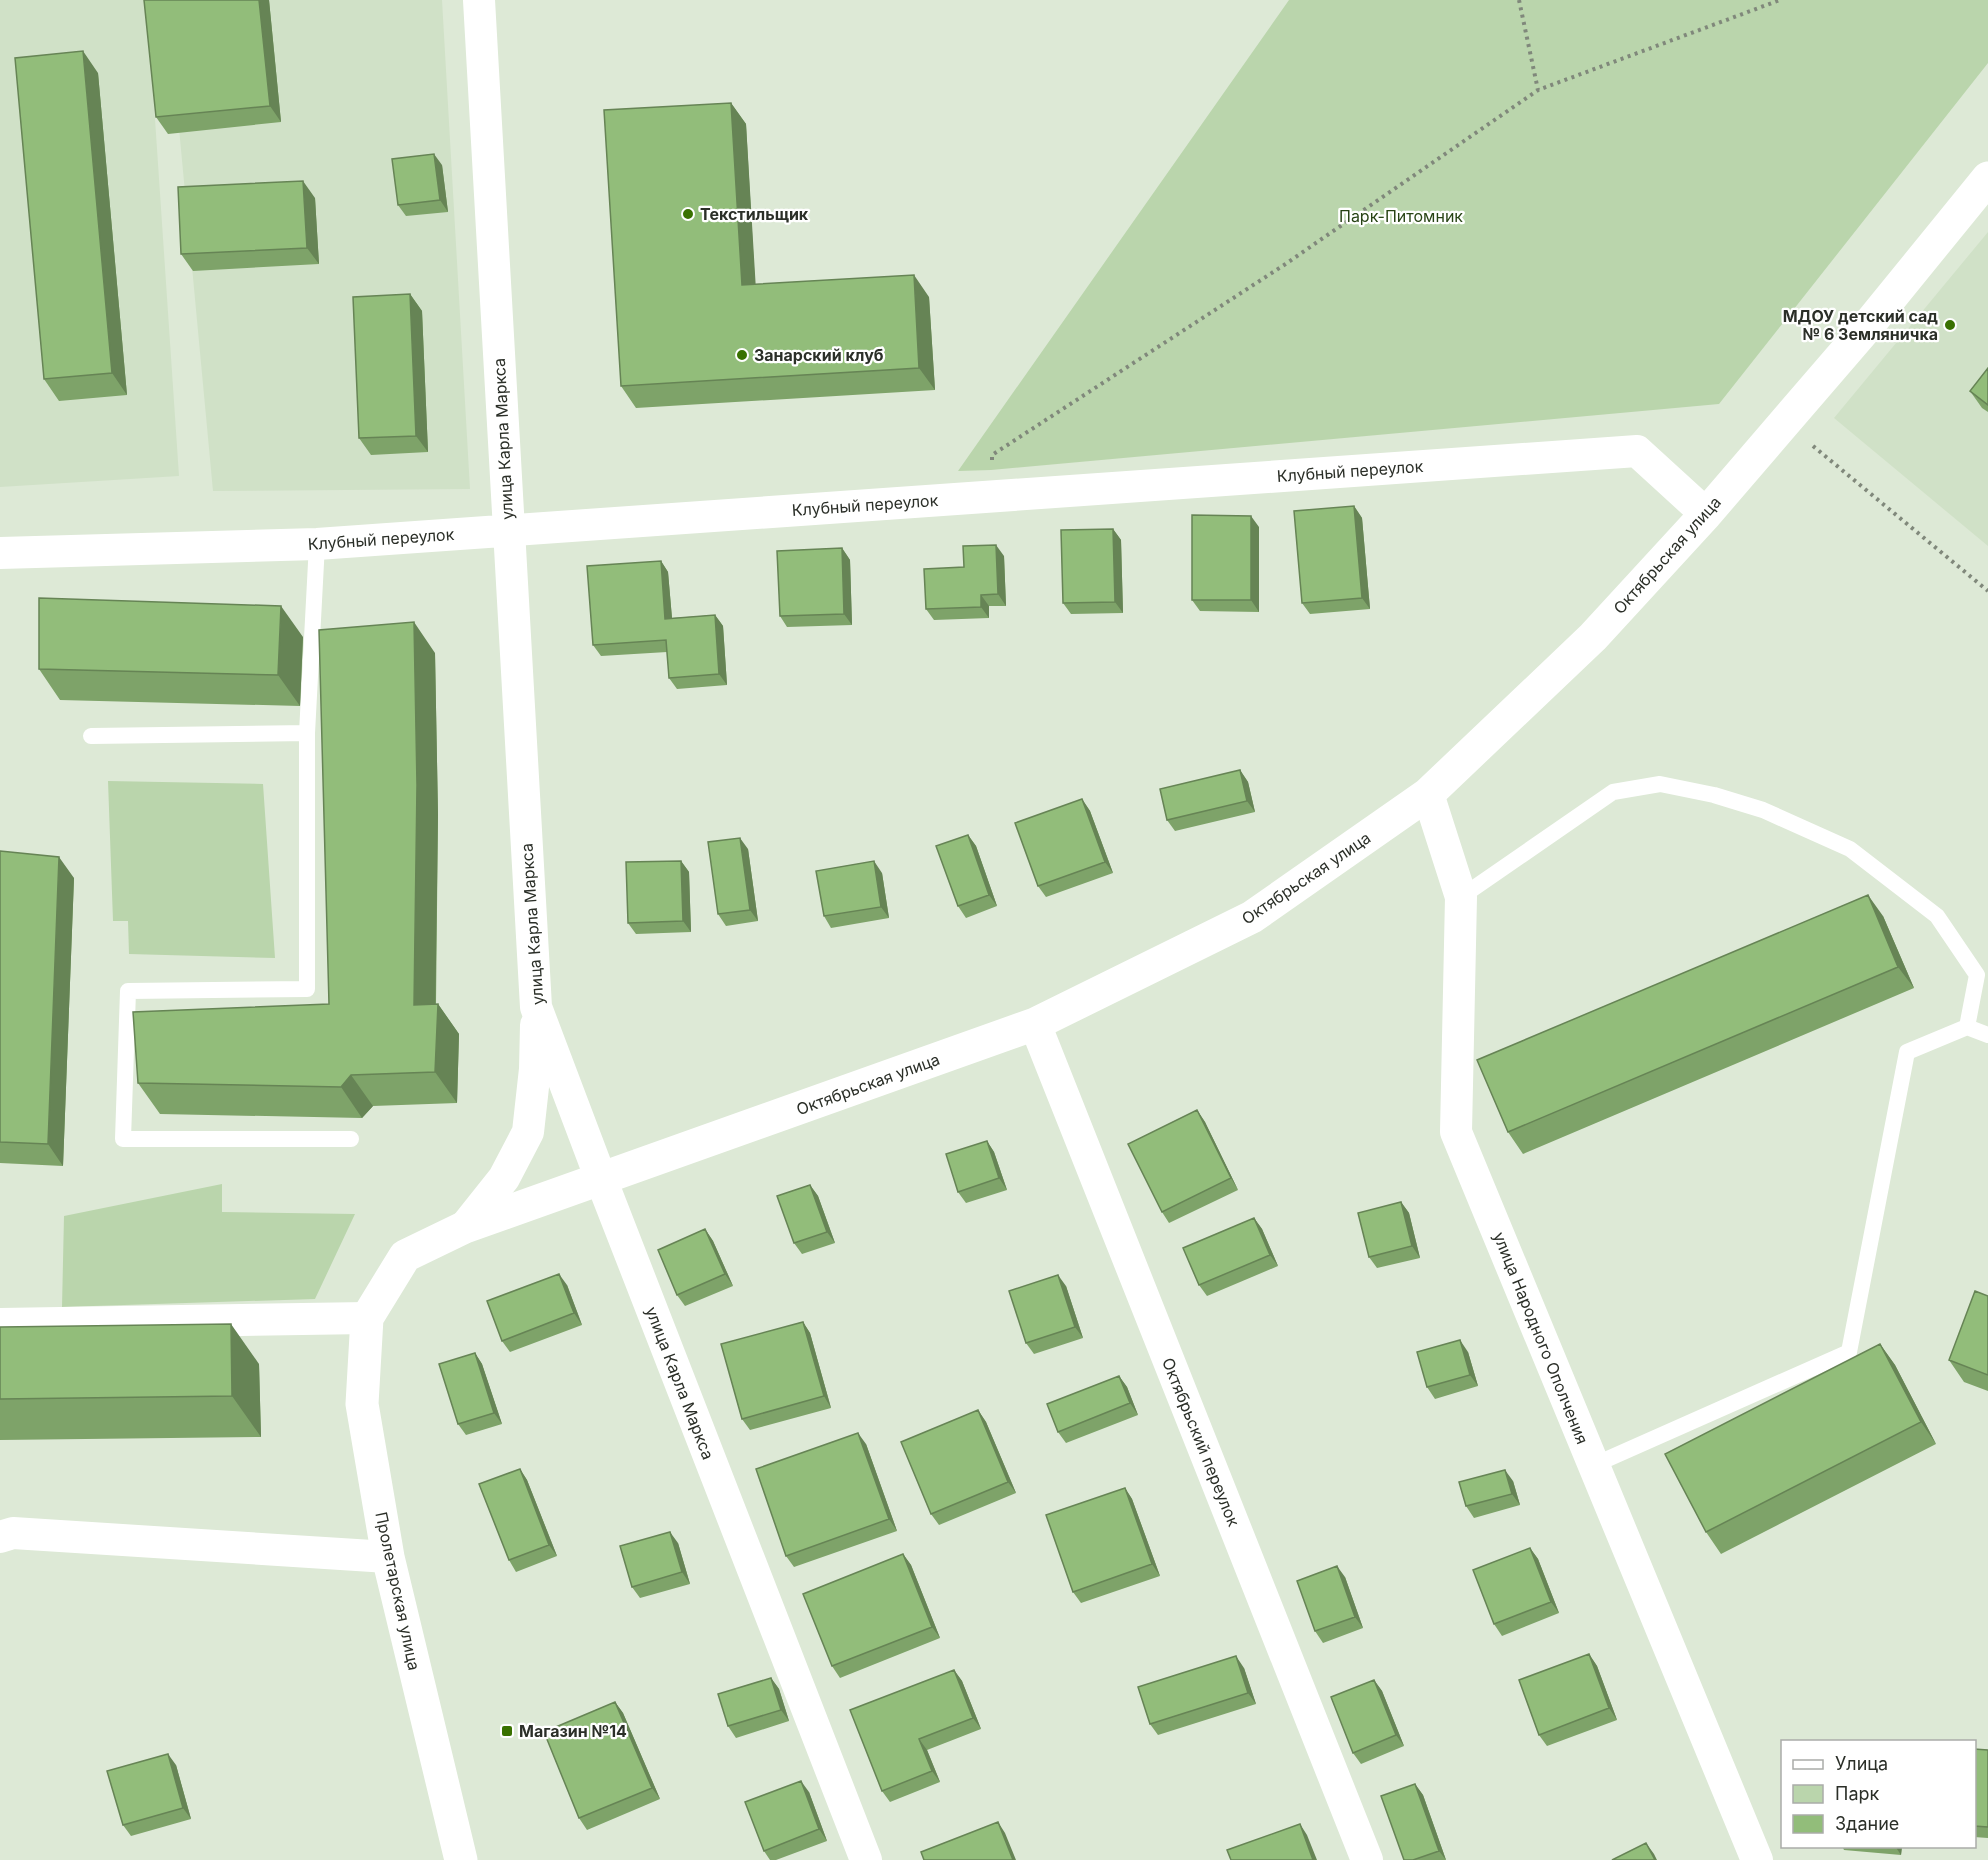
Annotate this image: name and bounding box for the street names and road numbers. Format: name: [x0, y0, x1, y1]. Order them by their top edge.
street label: улица Карла Маркса: [489, 358, 517, 520]
street label: Клубный переулок: [1276, 456, 1424, 486]
street label: Клубный переулок: [791, 490, 939, 520]
street label: Октябрьская улица: [1609, 492, 1725, 618]
street label: Клубный переулок: [307, 524, 455, 554]
street label: Октябрьская улица: [1238, 827, 1374, 929]
street label: улица Карла Маркса: [516, 842, 548, 1006]
street label: Октябрьская улица: [794, 1049, 942, 1119]
street label: улица Народного Ополчения: [1489, 1229, 1593, 1447]
street label: улица Карла Маркса: [642, 1304, 718, 1462]
street label: Октябрьский переулок: [1158, 1355, 1244, 1529]
street label: Пролетарская улица: [371, 1510, 425, 1672]

